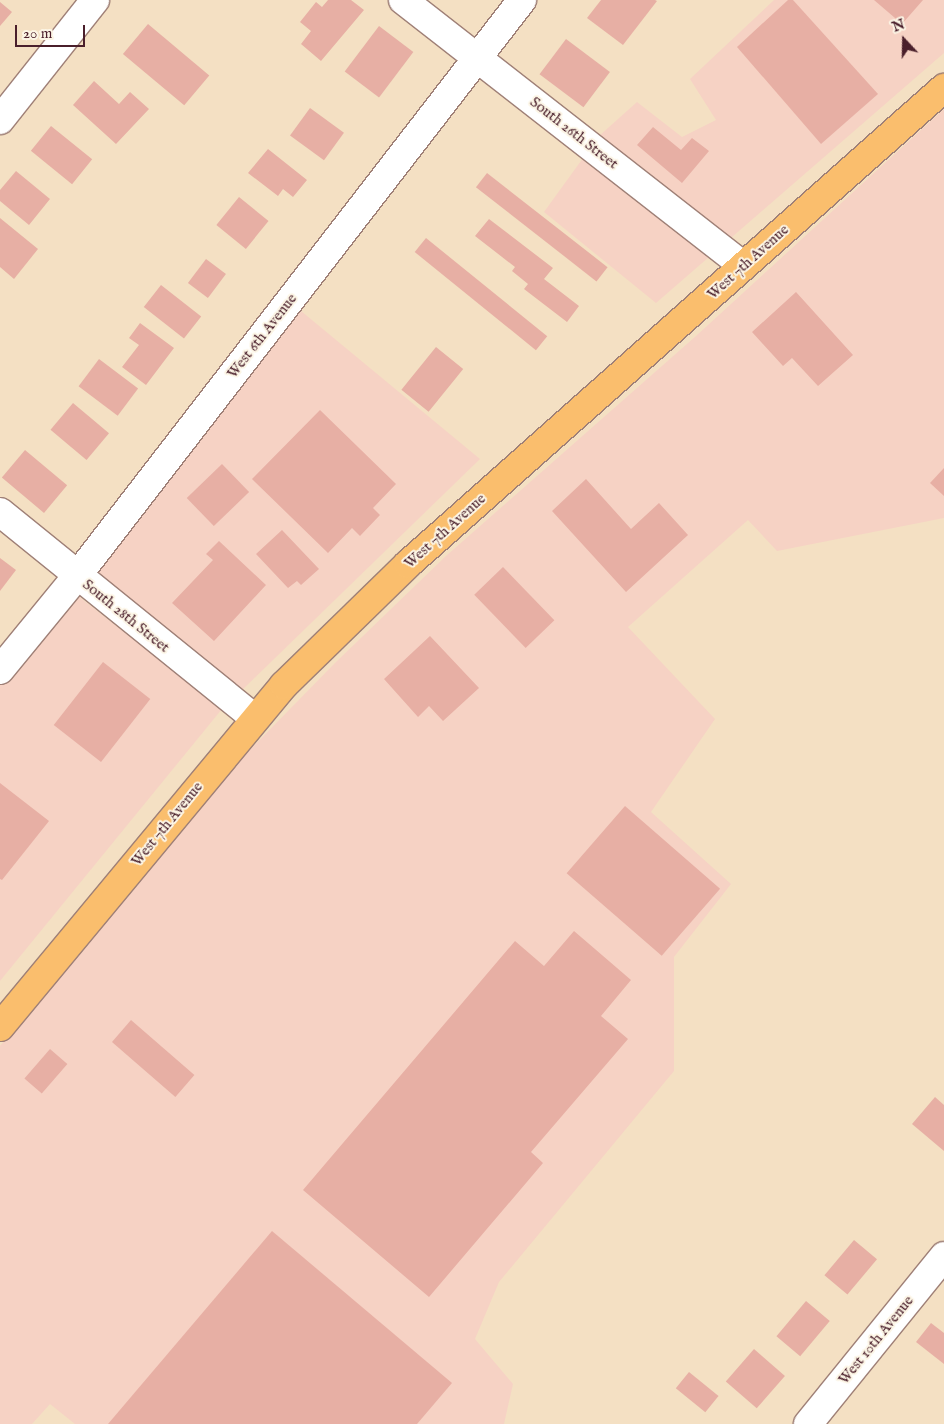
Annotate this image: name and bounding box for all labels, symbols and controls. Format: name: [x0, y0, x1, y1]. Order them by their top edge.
scale bar: [18, 15, 88, 47]
north arrow: [879, 15, 929, 65]
text: N: [890, 15, 908, 37]
text: 20 m: [23, 24, 52, 43]
street label: South 26th Street: [526, 93, 622, 173]
street label: West 7th Avenue: [704, 221, 792, 303]
street label: West 6th Avenue: [223, 290, 301, 382]
street label: West 7th Avenue: [401, 490, 489, 572]
street label: South 28th Street: [79, 575, 173, 657]
street label: West 7th Avenue: [127, 778, 207, 870]
street label: West 10th Avenue: [835, 1292, 917, 1388]

